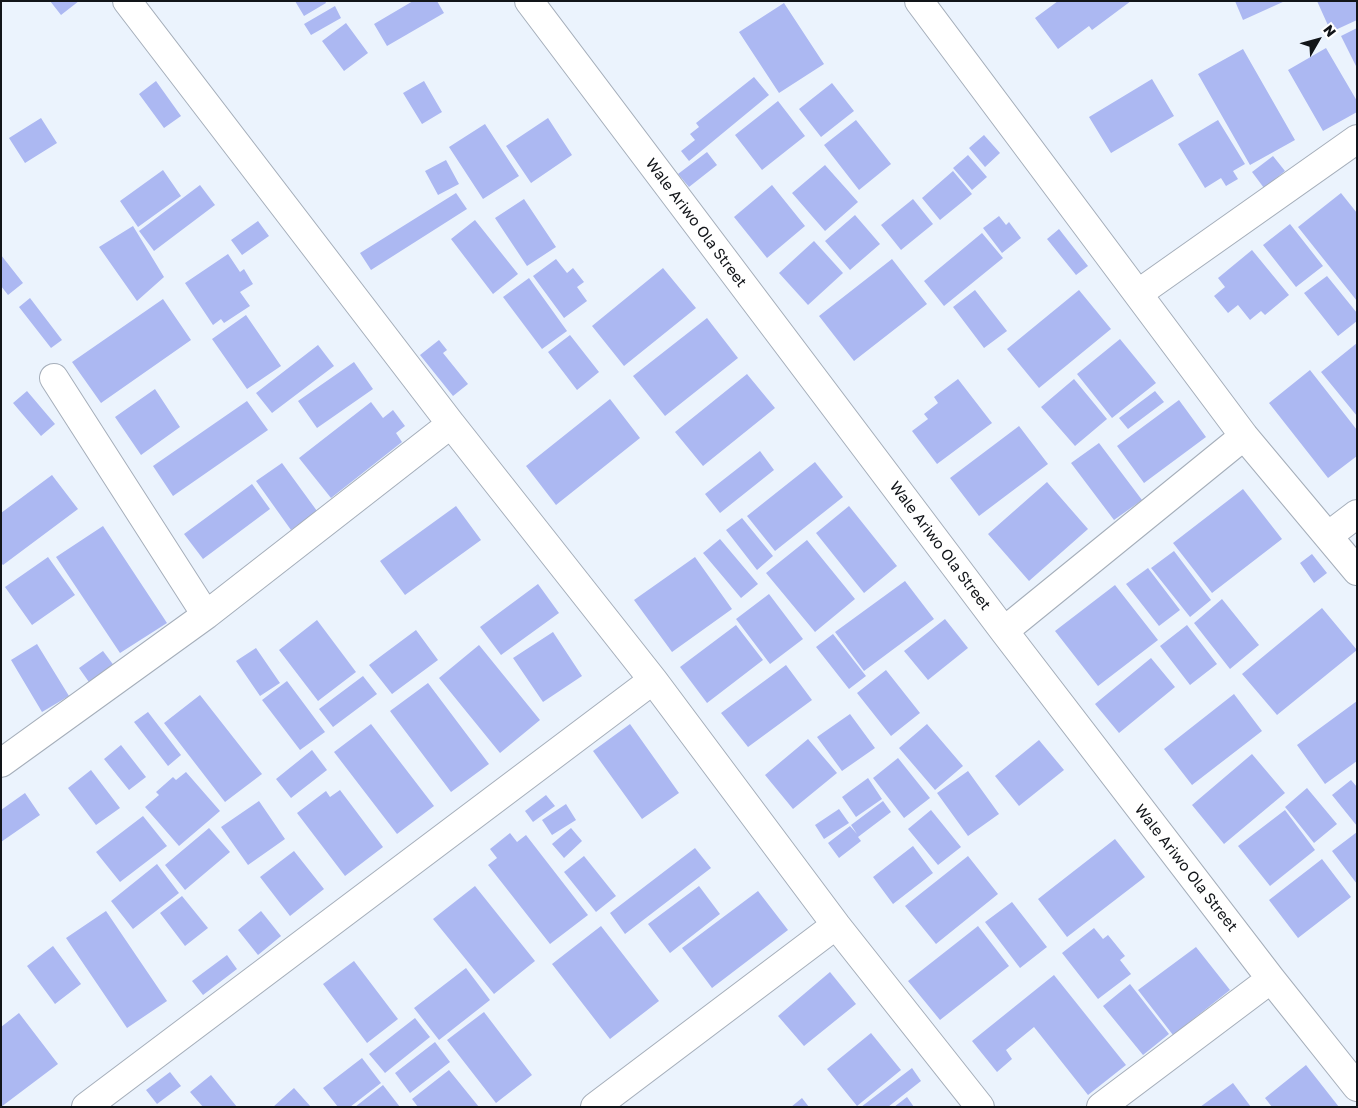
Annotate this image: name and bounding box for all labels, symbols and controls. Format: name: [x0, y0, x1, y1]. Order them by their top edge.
north arrow: [1293, 15, 1343, 65]
text: N: [1320, 21, 1340, 40]
street label: Wale Ariwo Ola Street: [642, 155, 750, 291]
street label: Wale Ariwo Ola Street: [886, 478, 994, 614]
street label: Wale Ariwo Ola Street: [1131, 801, 1241, 935]

